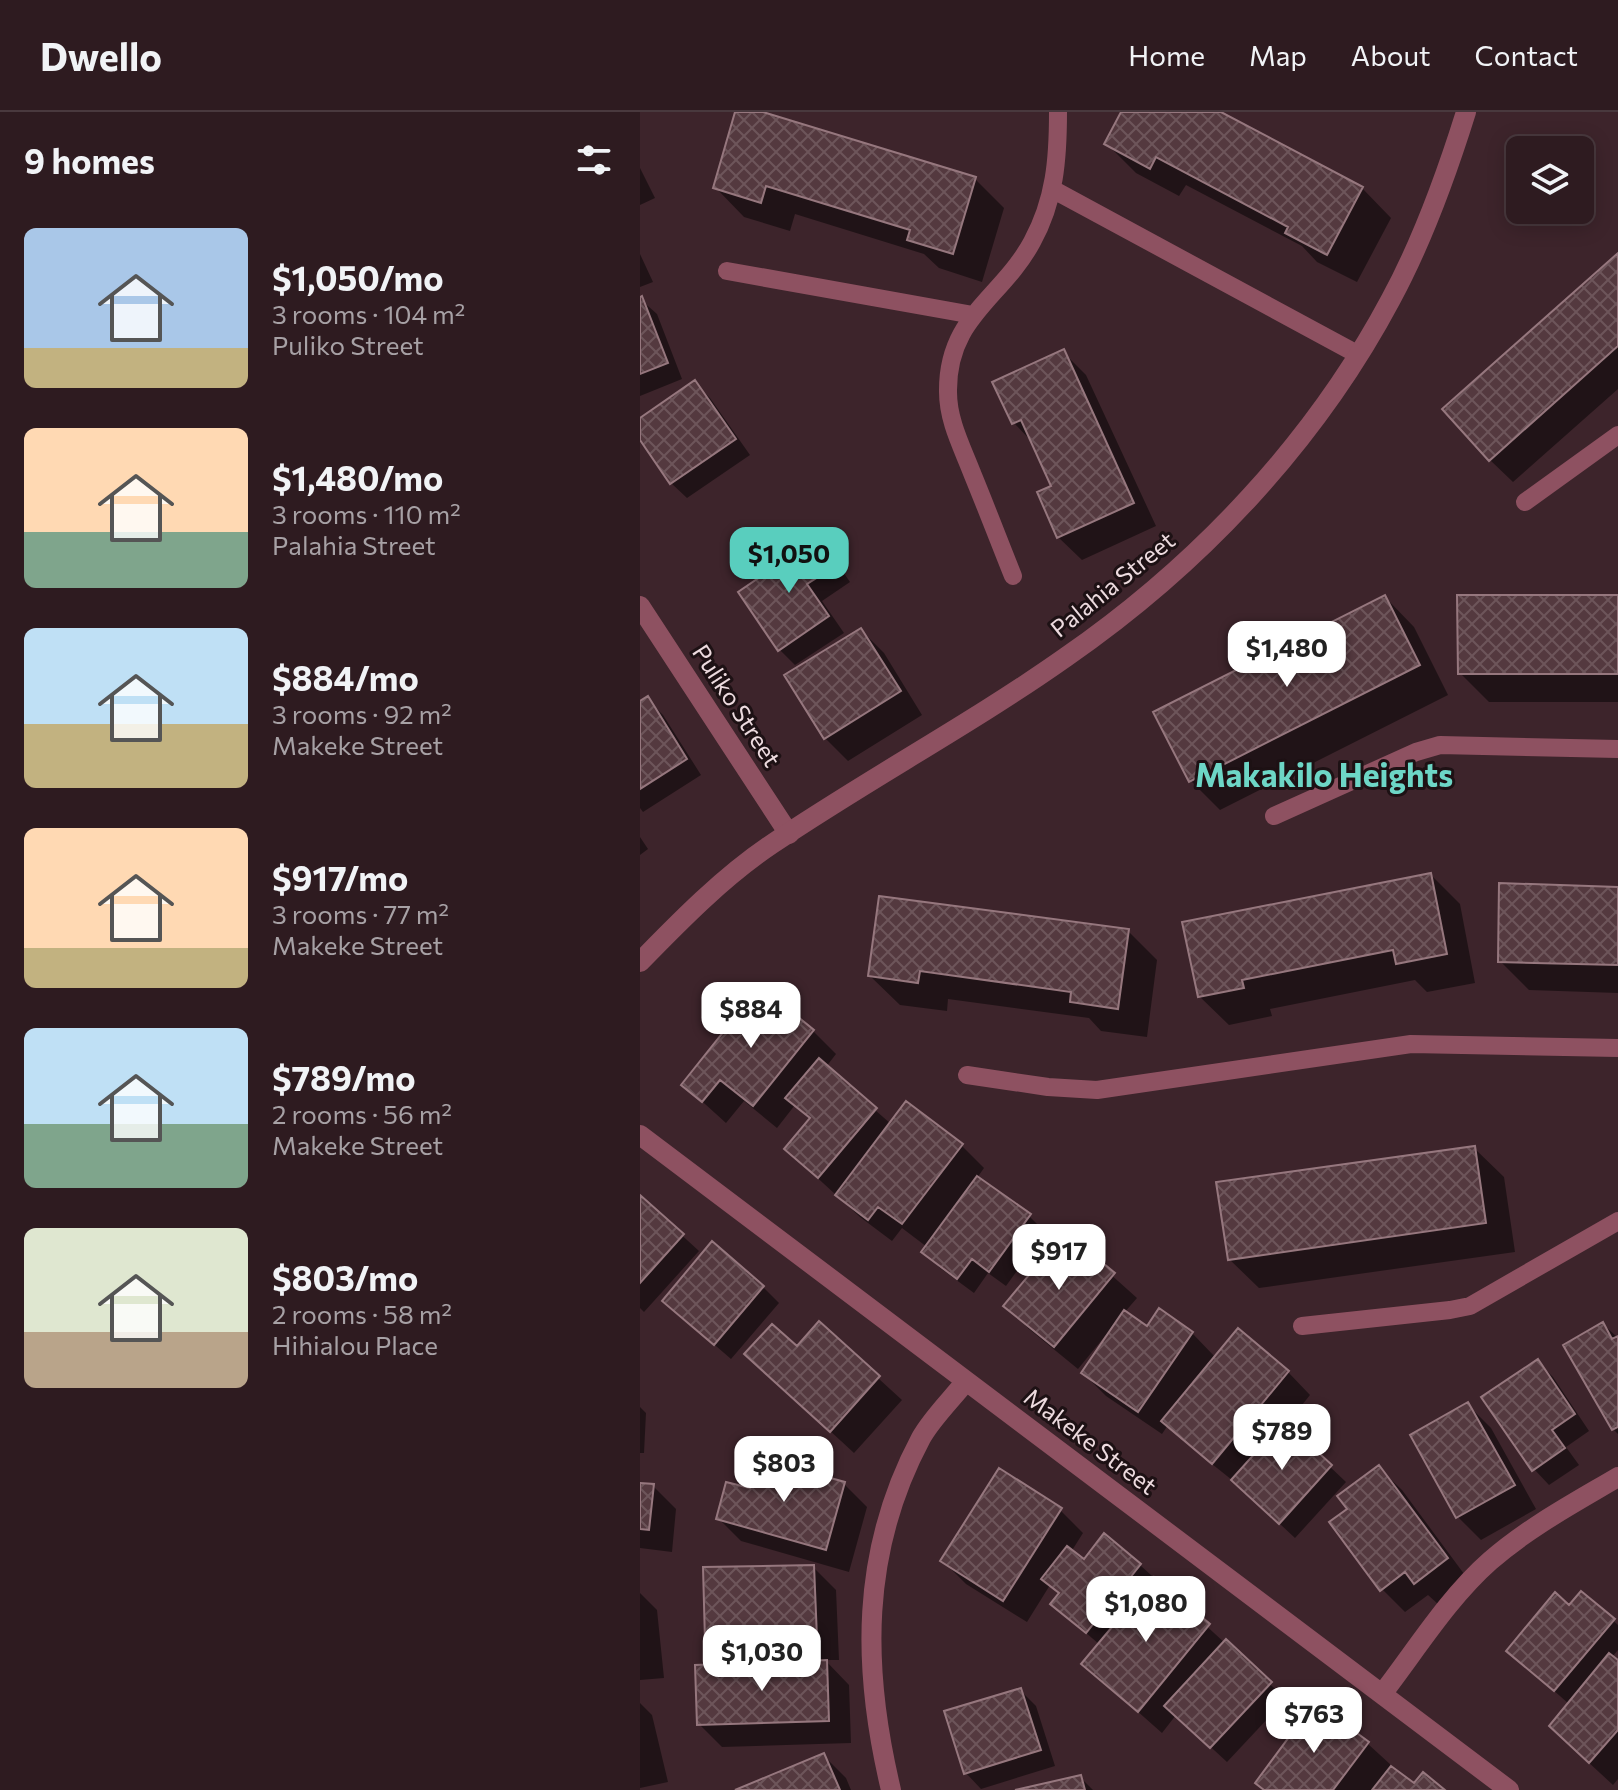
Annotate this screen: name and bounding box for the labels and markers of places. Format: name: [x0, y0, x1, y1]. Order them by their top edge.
pin: $1,050: [724, 527, 854, 595]
pin: $1,480: [1222, 621, 1352, 689]
pin: $884: [704, 982, 798, 1050]
pin: $917: [1012, 1224, 1106, 1292]
pin: $789: [1235, 1404, 1329, 1472]
pin: $803: [737, 1436, 831, 1504]
pin: $1,080: [1081, 1576, 1211, 1644]
pin: $1,030: [697, 1625, 827, 1693]
pin: $763: [1267, 1687, 1361, 1755]

